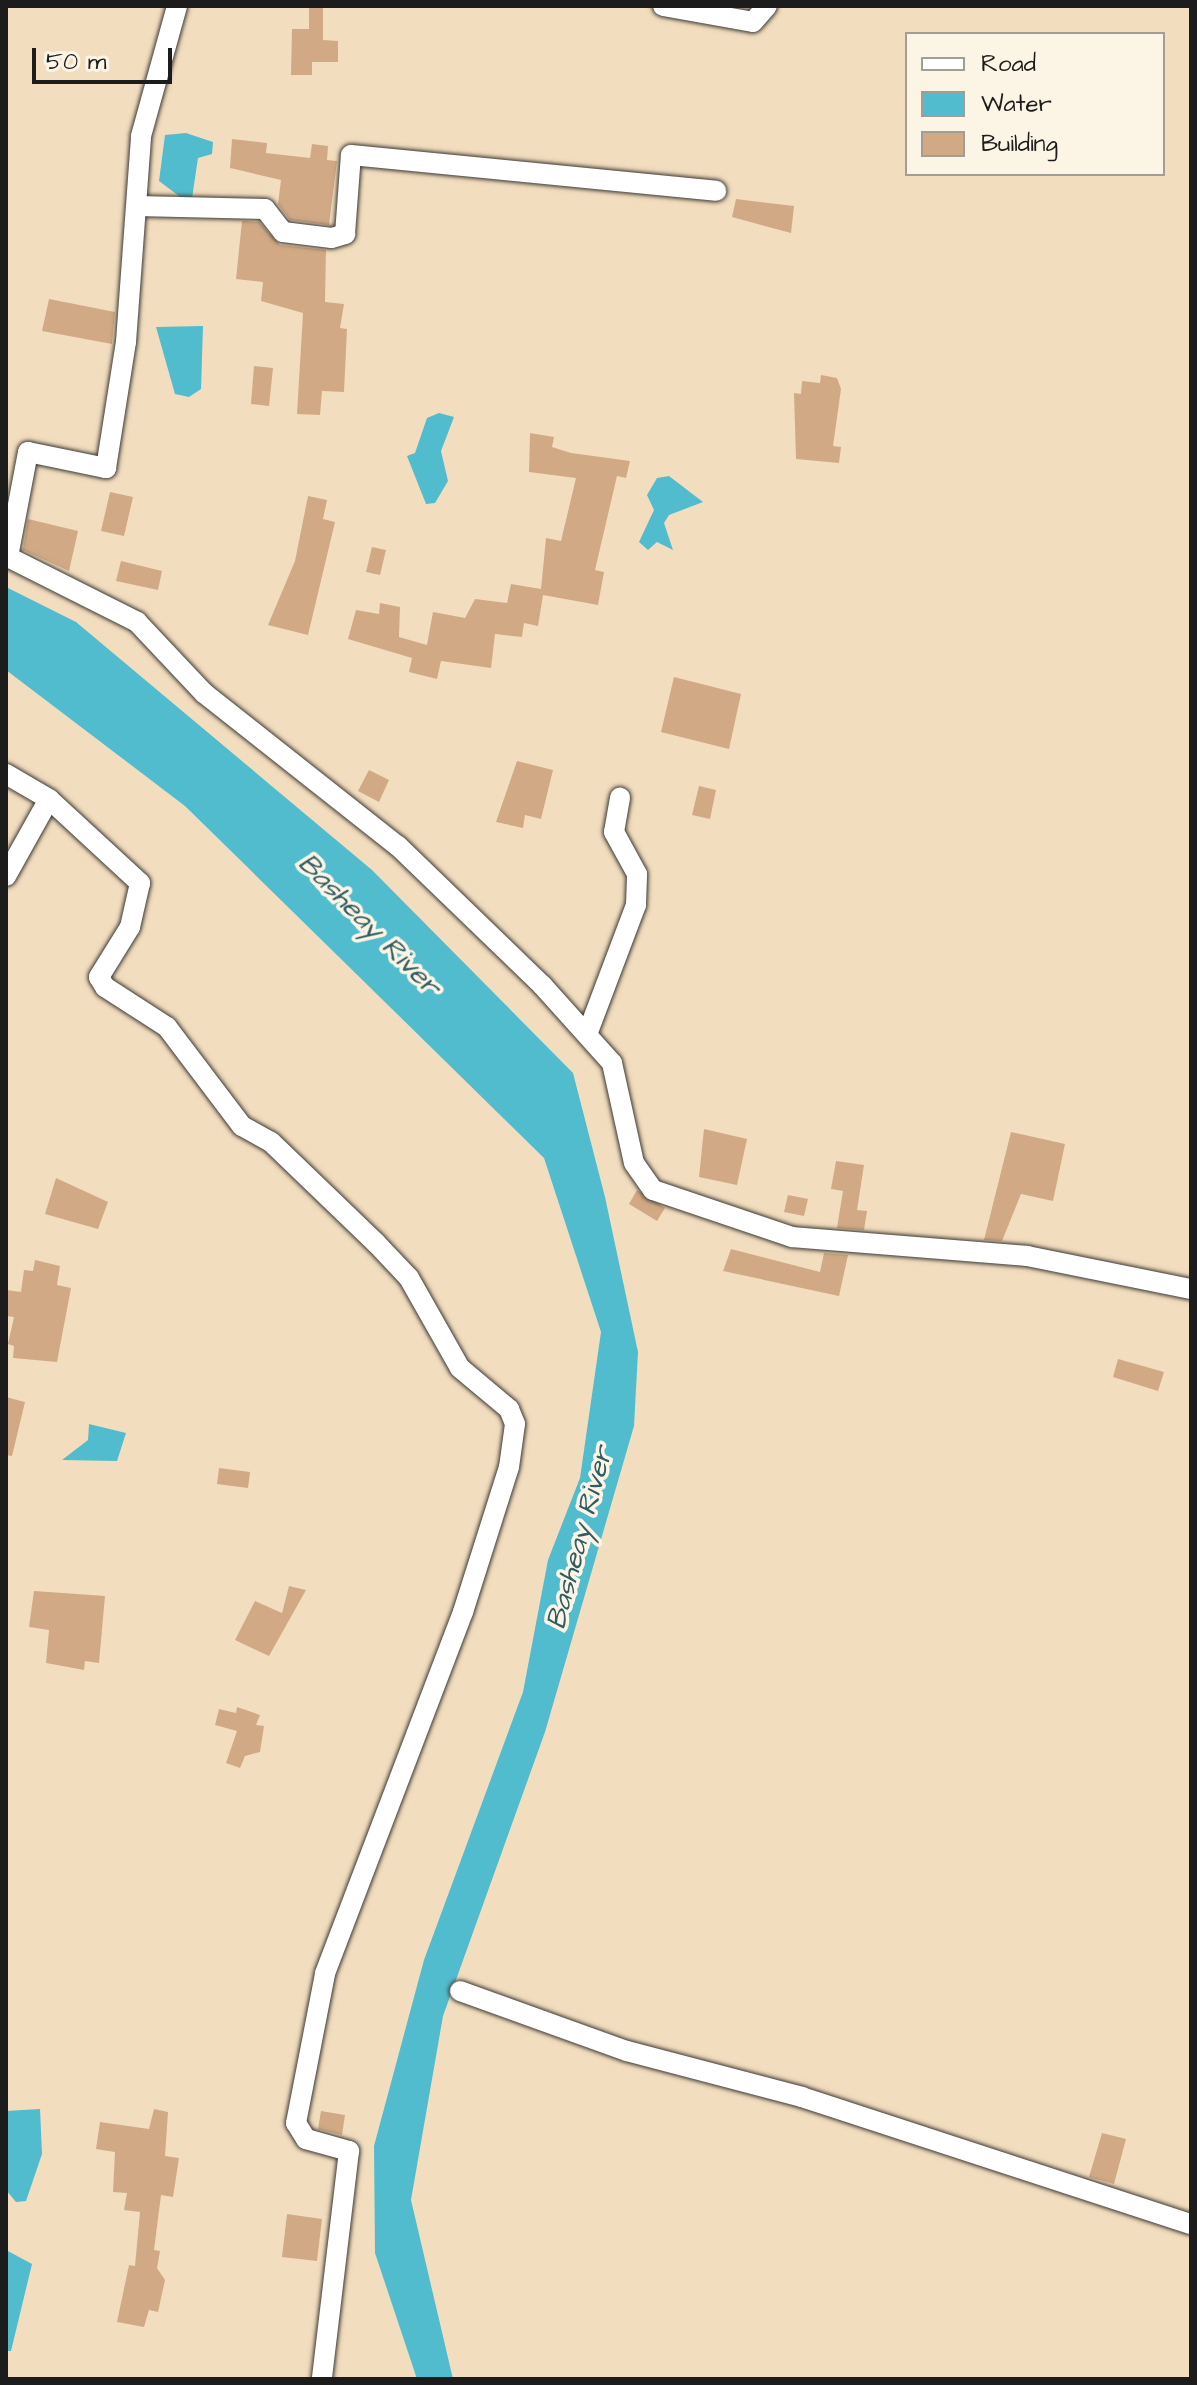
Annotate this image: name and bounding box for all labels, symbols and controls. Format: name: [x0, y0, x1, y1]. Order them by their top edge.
scale bar: [36, 32, 176, 82]
legend: [905, 32, 1165, 176]
text: 50 m: [46, 45, 106, 79]
text: Road: [981, 47, 1036, 81]
text: Water: [981, 87, 1052, 121]
text: Building: [981, 127, 1058, 161]
water label: Basheay River: [291, 847, 447, 1003]
water label: Basheay River: [540, 1443, 620, 1633]

